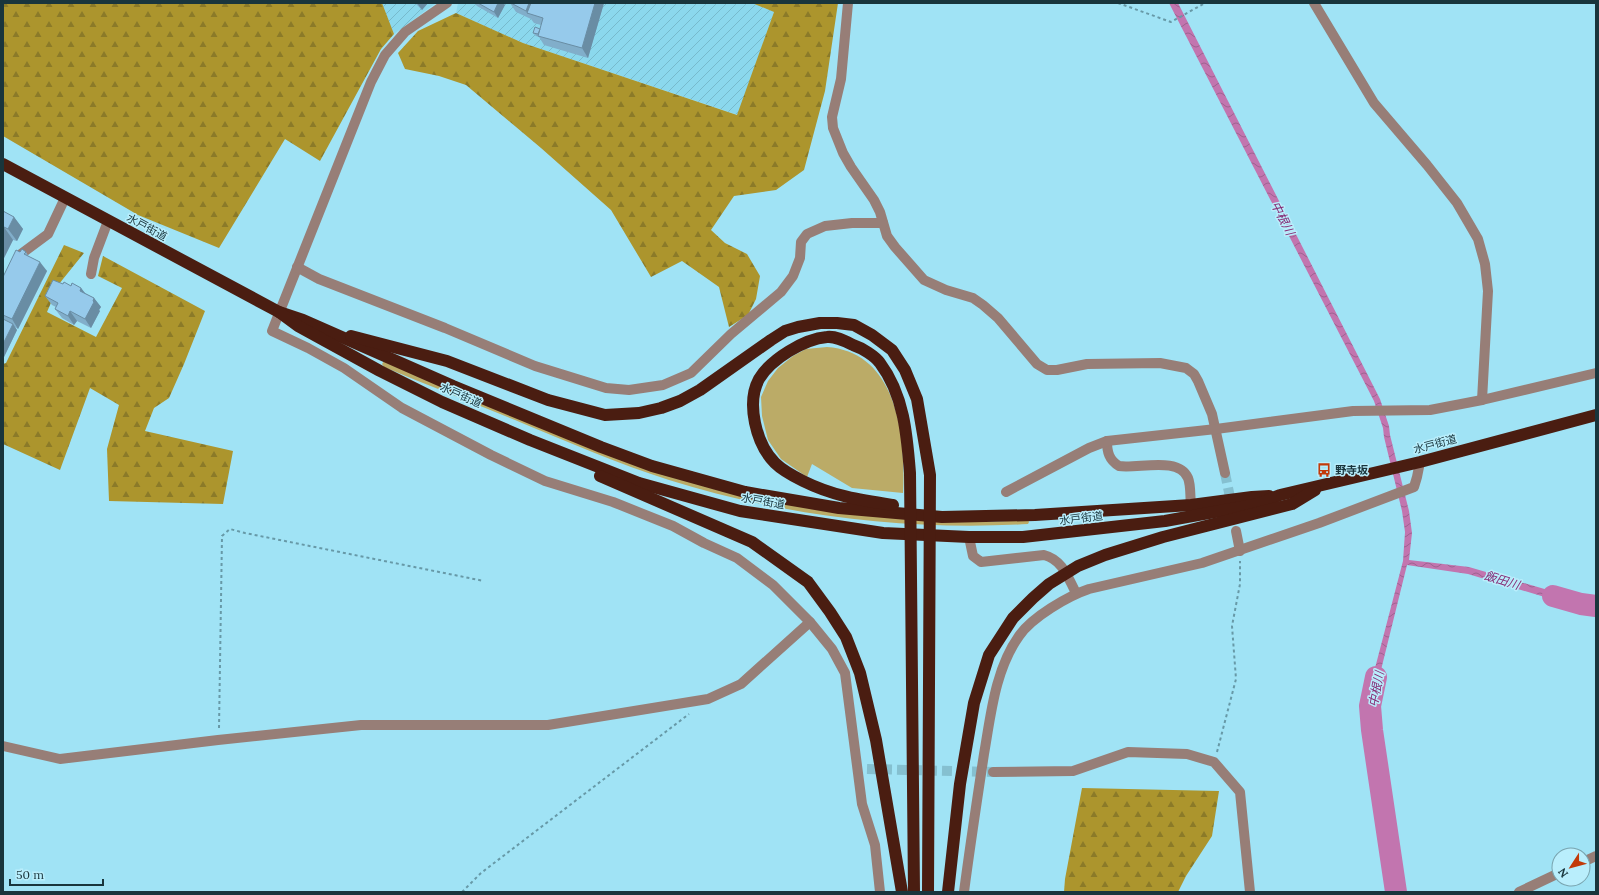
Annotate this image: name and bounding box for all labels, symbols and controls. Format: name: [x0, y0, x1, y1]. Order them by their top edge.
water label: 中根川: [1268, 199, 1299, 239]
street label: 水戸街道: [124, 210, 170, 244]
street label: 水戸街道: [438, 380, 484, 410]
street label: 水戸街道: [1412, 432, 1458, 456]
bus stop icon: 野寺坂: [1316, 462, 1332, 478]
place label: 野寺坂: [1335, 463, 1368, 477]
street label: 水戸街道: [740, 490, 786, 512]
street label: 水戸街道: [1058, 508, 1104, 528]
water label: 飯田川: [1483, 568, 1523, 593]
water label: 中根川: [1365, 668, 1387, 708]
north arrow: [1551, 847, 1591, 887]
scale bar: [10, 861, 103, 887]
text: N: [1554, 865, 1571, 880]
text: 50 m: [16, 867, 44, 882]

